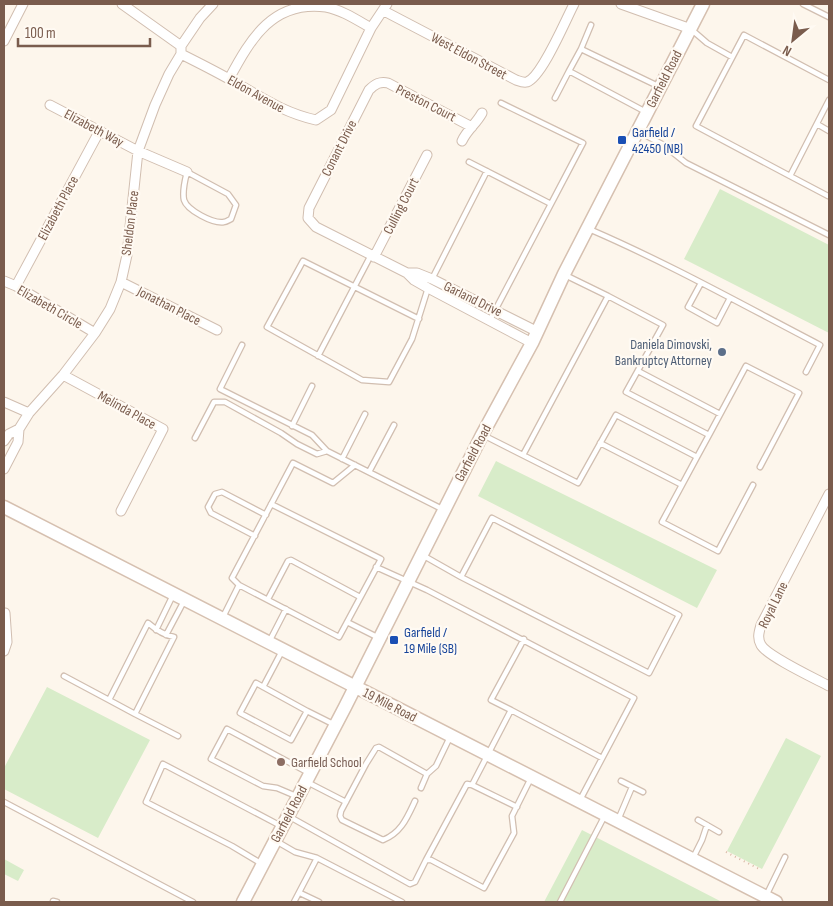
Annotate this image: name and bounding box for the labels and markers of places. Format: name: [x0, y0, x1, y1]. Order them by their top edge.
place label: Garfield / 42450 (NB): [632, 124, 683, 157]
marker: Garfield / 42450 (NB): [616, 134, 628, 146]
place label: Daniela Dimovski, Bankruptcy Attorney: [615, 336, 713, 369]
marker: Daniela Dimovski, Bankruptcy Attorney: [716, 346, 728, 358]
place label: Garfield / 19 Mile (SB): [404, 624, 457, 657]
marker: Garfield / 19 Mile (SB): [388, 634, 400, 646]
place label: Garfield School: [291, 754, 362, 771]
marker: Garfield School: [275, 756, 287, 768]

